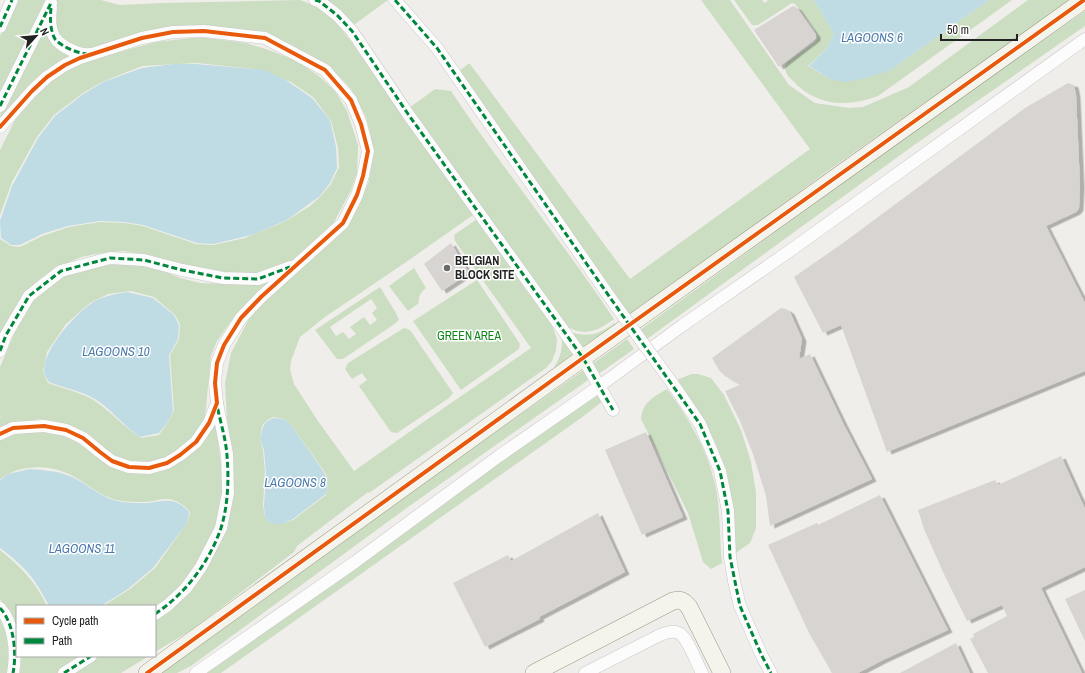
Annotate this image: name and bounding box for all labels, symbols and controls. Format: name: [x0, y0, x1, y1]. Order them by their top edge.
north arrow: [16, 16, 56, 56]
scale bar: [941, 16, 1017, 42]
text: 50 m: [947, 22, 969, 38]
text: N: [37, 25, 53, 38]
water label: LAGOONS 6: [841, 29, 903, 46]
place label: BELGIAN BLOCK SITE: [455, 253, 515, 283]
marker: BELGIAN BLOCK SITE: [442, 263, 452, 273]
park label: GREEN AREA: [437, 328, 501, 344]
water label: LAGOONS 10: [82, 343, 150, 360]
water label: LAGOONS 8: [264, 474, 326, 491]
water label: LAGOONS 11: [49, 540, 115, 557]
legend: [16, 605, 156, 657]
text: Cycle path: [52, 613, 99, 629]
text: Path: [52, 633, 72, 649]

